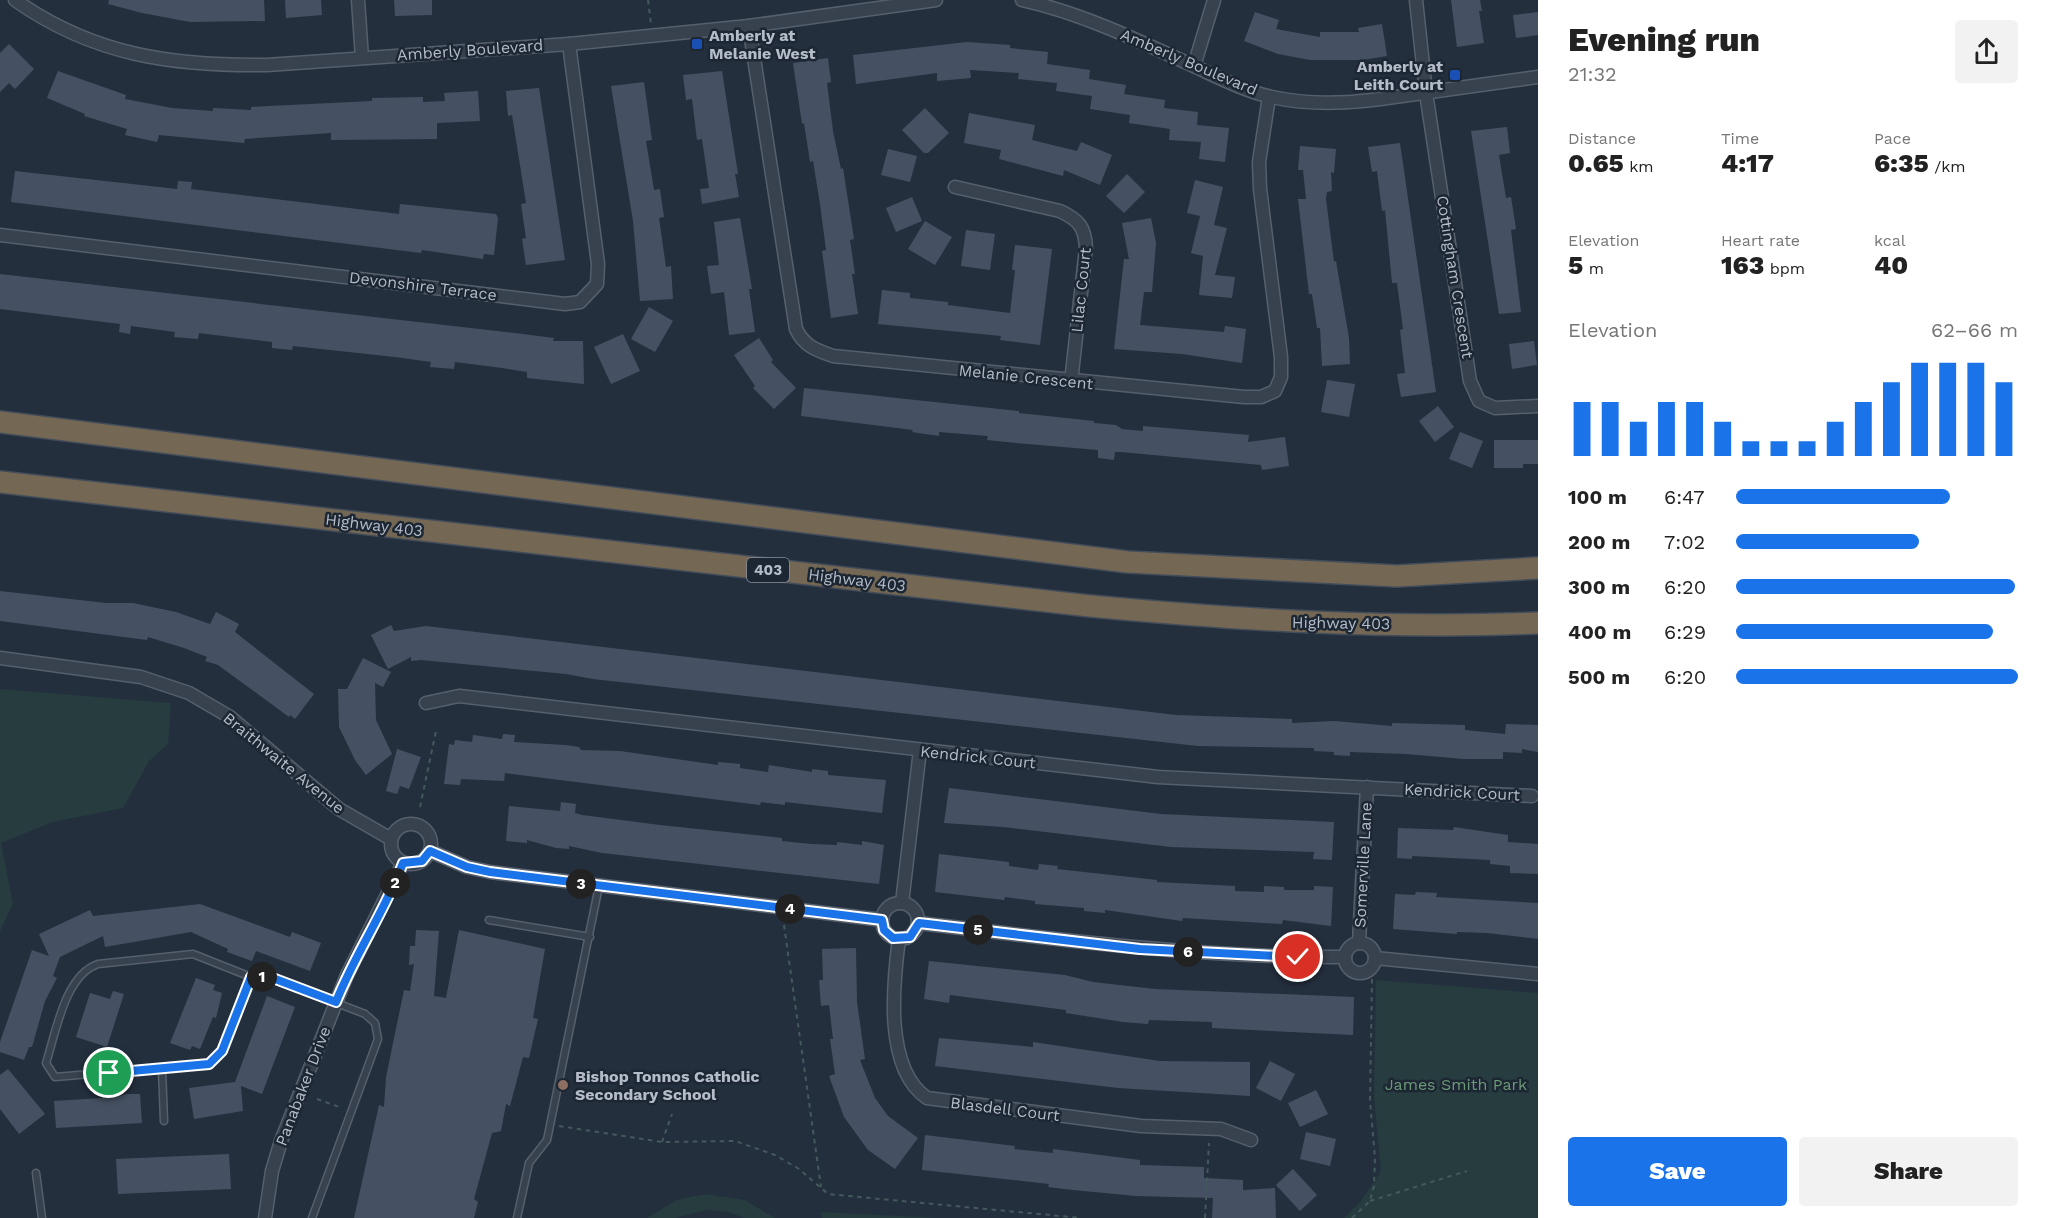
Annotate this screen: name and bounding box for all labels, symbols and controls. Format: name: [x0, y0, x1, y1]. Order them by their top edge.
text: Evening run: [1568, 20, 1760, 59]
button: share: [1955, 20, 2018, 83]
street label: Amberly Boulevard: [1118, 25, 1260, 99]
place label: Amberly at Melanie West: [709, 26, 815, 63]
street label: Amberly Boulevard: [396, 35, 544, 65]
marker: Amberly at Melanie West: [690, 37, 704, 51]
place label: Amberly at Leith Court: [1354, 57, 1443, 94]
text: 21:32: [1568, 62, 1617, 86]
marker: Amberly at Leith Court: [1448, 68, 1462, 82]
text: Distance: [1568, 129, 1636, 148]
text: Time: [1721, 129, 1759, 148]
text: Pace: [1874, 129, 1911, 148]
text: 0.65: [1568, 148, 1624, 178]
text: 4:17: [1721, 148, 1774, 178]
text: 6:35: [1874, 148, 1929, 178]
text: km: [1624, 157, 1654, 176]
text: /km: [1929, 157, 1965, 176]
street label: Cottingham Crescent: [1433, 194, 1477, 360]
text: Elevation: [1568, 231, 1639, 250]
text: Heart rate: [1721, 231, 1800, 250]
text: kcal: [1874, 231, 1906, 250]
street label: Lilac Court: [1067, 246, 1095, 333]
text: 5: [1568, 250, 1583, 280]
text: 163: [1721, 250, 1764, 280]
text: 40: [1874, 250, 1908, 280]
text: m: [1583, 259, 1604, 278]
text: bpm: [1764, 259, 1805, 278]
street label: Devonshire Terrace: [348, 268, 498, 304]
text: Elevation: [1568, 318, 1657, 342]
text: 62–66 m: [1931, 318, 2018, 342]
street label: Melanie Crescent: [958, 360, 1094, 394]
text: 100 m: [1568, 485, 1627, 509]
text: 6:47: [1664, 485, 1705, 509]
street label: Highway 403: [324, 510, 424, 540]
text: 200 m: [1568, 530, 1630, 554]
text: 7:02: [1664, 530, 1705, 554]
road number: 403: [747, 558, 789, 582]
street label: Highway 403: [807, 565, 907, 595]
text: 300 m: [1568, 575, 1630, 599]
text: 6:20: [1664, 575, 1706, 599]
street label: Highway 403: [1292, 613, 1390, 633]
text: 400 m: [1568, 620, 1631, 644]
text: 6:29: [1664, 620, 1706, 644]
text: 500 m: [1568, 665, 1630, 689]
text: 6:20: [1664, 665, 1706, 689]
street label: Braithwaite Avenue: [220, 708, 348, 818]
street label: Kendrick Court: [919, 741, 1037, 773]
street label: Kendrick Court: [1404, 779, 1521, 805]
street label: Somerville Lane: [1350, 802, 1376, 928]
pin: 2: [380, 868, 410, 898]
pin: 3: [566, 869, 596, 899]
text: 2: [390, 873, 400, 892]
text: 3: [576, 874, 586, 893]
pin: 4: [775, 894, 805, 924]
text: 4: [785, 899, 795, 918]
pin: 5: [963, 915, 993, 945]
text: 5: [973, 920, 983, 939]
pin: [1272, 931, 1323, 982]
pin: 6: [1173, 937, 1203, 967]
icon: check: [1281, 940, 1314, 973]
text: 6: [1183, 942, 1193, 961]
pin: 1: [247, 962, 277, 992]
text: 1: [259, 967, 265, 986]
street label: Panabaker Drive: [272, 1024, 334, 1148]
pin: [83, 1047, 134, 1098]
icon: arrive: [92, 1056, 125, 1089]
place label: Bishop Tonnos Catholic Secondary School: [575, 1067, 760, 1104]
park label: James Smith Park: [1385, 1075, 1527, 1094]
marker: Bishop Tonnos Catholic Secondary School: [556, 1078, 570, 1092]
street label: Blasdell Court: [949, 1093, 1061, 1125]
button: Save: [1568, 1137, 1787, 1206]
button: Share: [1799, 1137, 2018, 1206]

